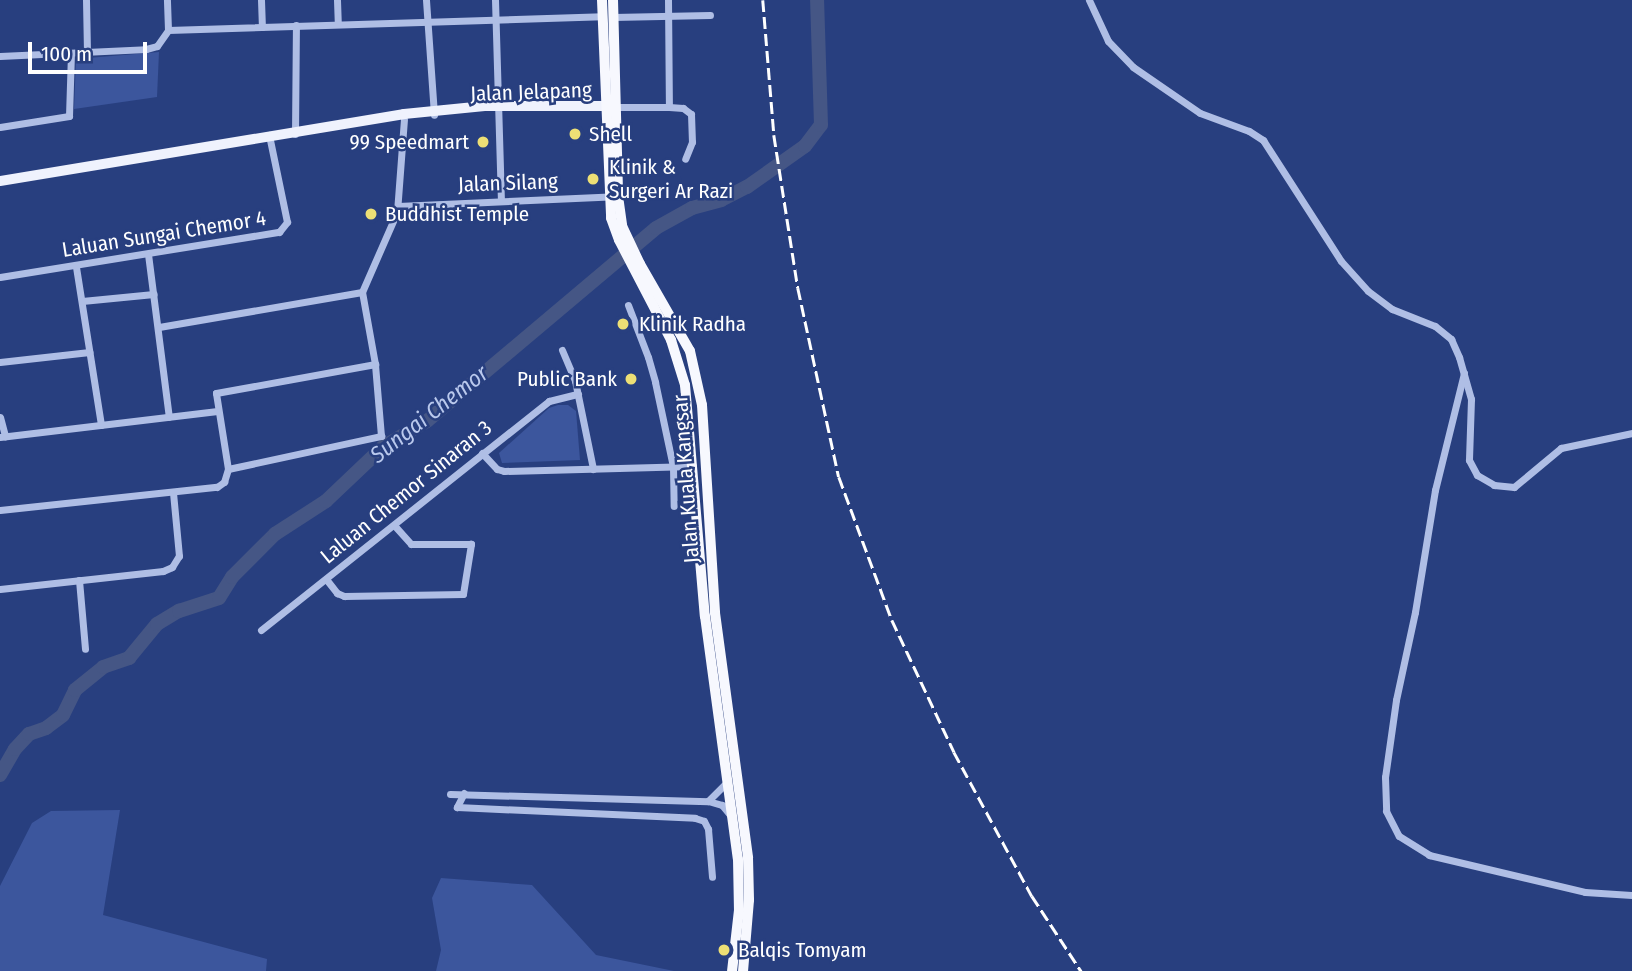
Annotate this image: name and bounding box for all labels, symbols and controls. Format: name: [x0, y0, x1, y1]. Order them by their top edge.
scale bar: [32, 28, 150, 72]
text: 100 m: [41, 41, 92, 67]
street label: Jalan Jelapang: [470, 77, 592, 107]
place label: Shell: [589, 121, 632, 147]
marker: Shell: [567, 126, 583, 142]
place label: 99 Speedmart: [349, 129, 469, 155]
marker: 99 Speedmart: [475, 134, 491, 150]
place label: Klinik & Surgeri Ar Razi: [609, 154, 733, 204]
street label: Jalan Silang: [458, 169, 558, 197]
marker: Klinik & Surgeri Ar Razi: [583, 169, 603, 189]
place label: Buddhist Temple: [385, 201, 529, 227]
street label: Laluan Sungai Chemor 4: [60, 205, 268, 263]
marker: Buddhist Temple: [363, 206, 379, 222]
place label: Klinik Radha: [639, 311, 746, 337]
marker: Klinik Radha: [613, 314, 633, 334]
water label: Sungai Chemor: [365, 359, 493, 469]
place label: Public Bank: [517, 366, 617, 392]
marker: Public Bank: [623, 371, 639, 387]
street label: Jalan Kuala Kangsar: [668, 394, 704, 564]
street label: Laluan Chemor Sinaran 3: [315, 415, 497, 569]
place label: Balqis Tomyam: [738, 937, 867, 963]
marker: Balqis Tomyam: [716, 942, 732, 958]

